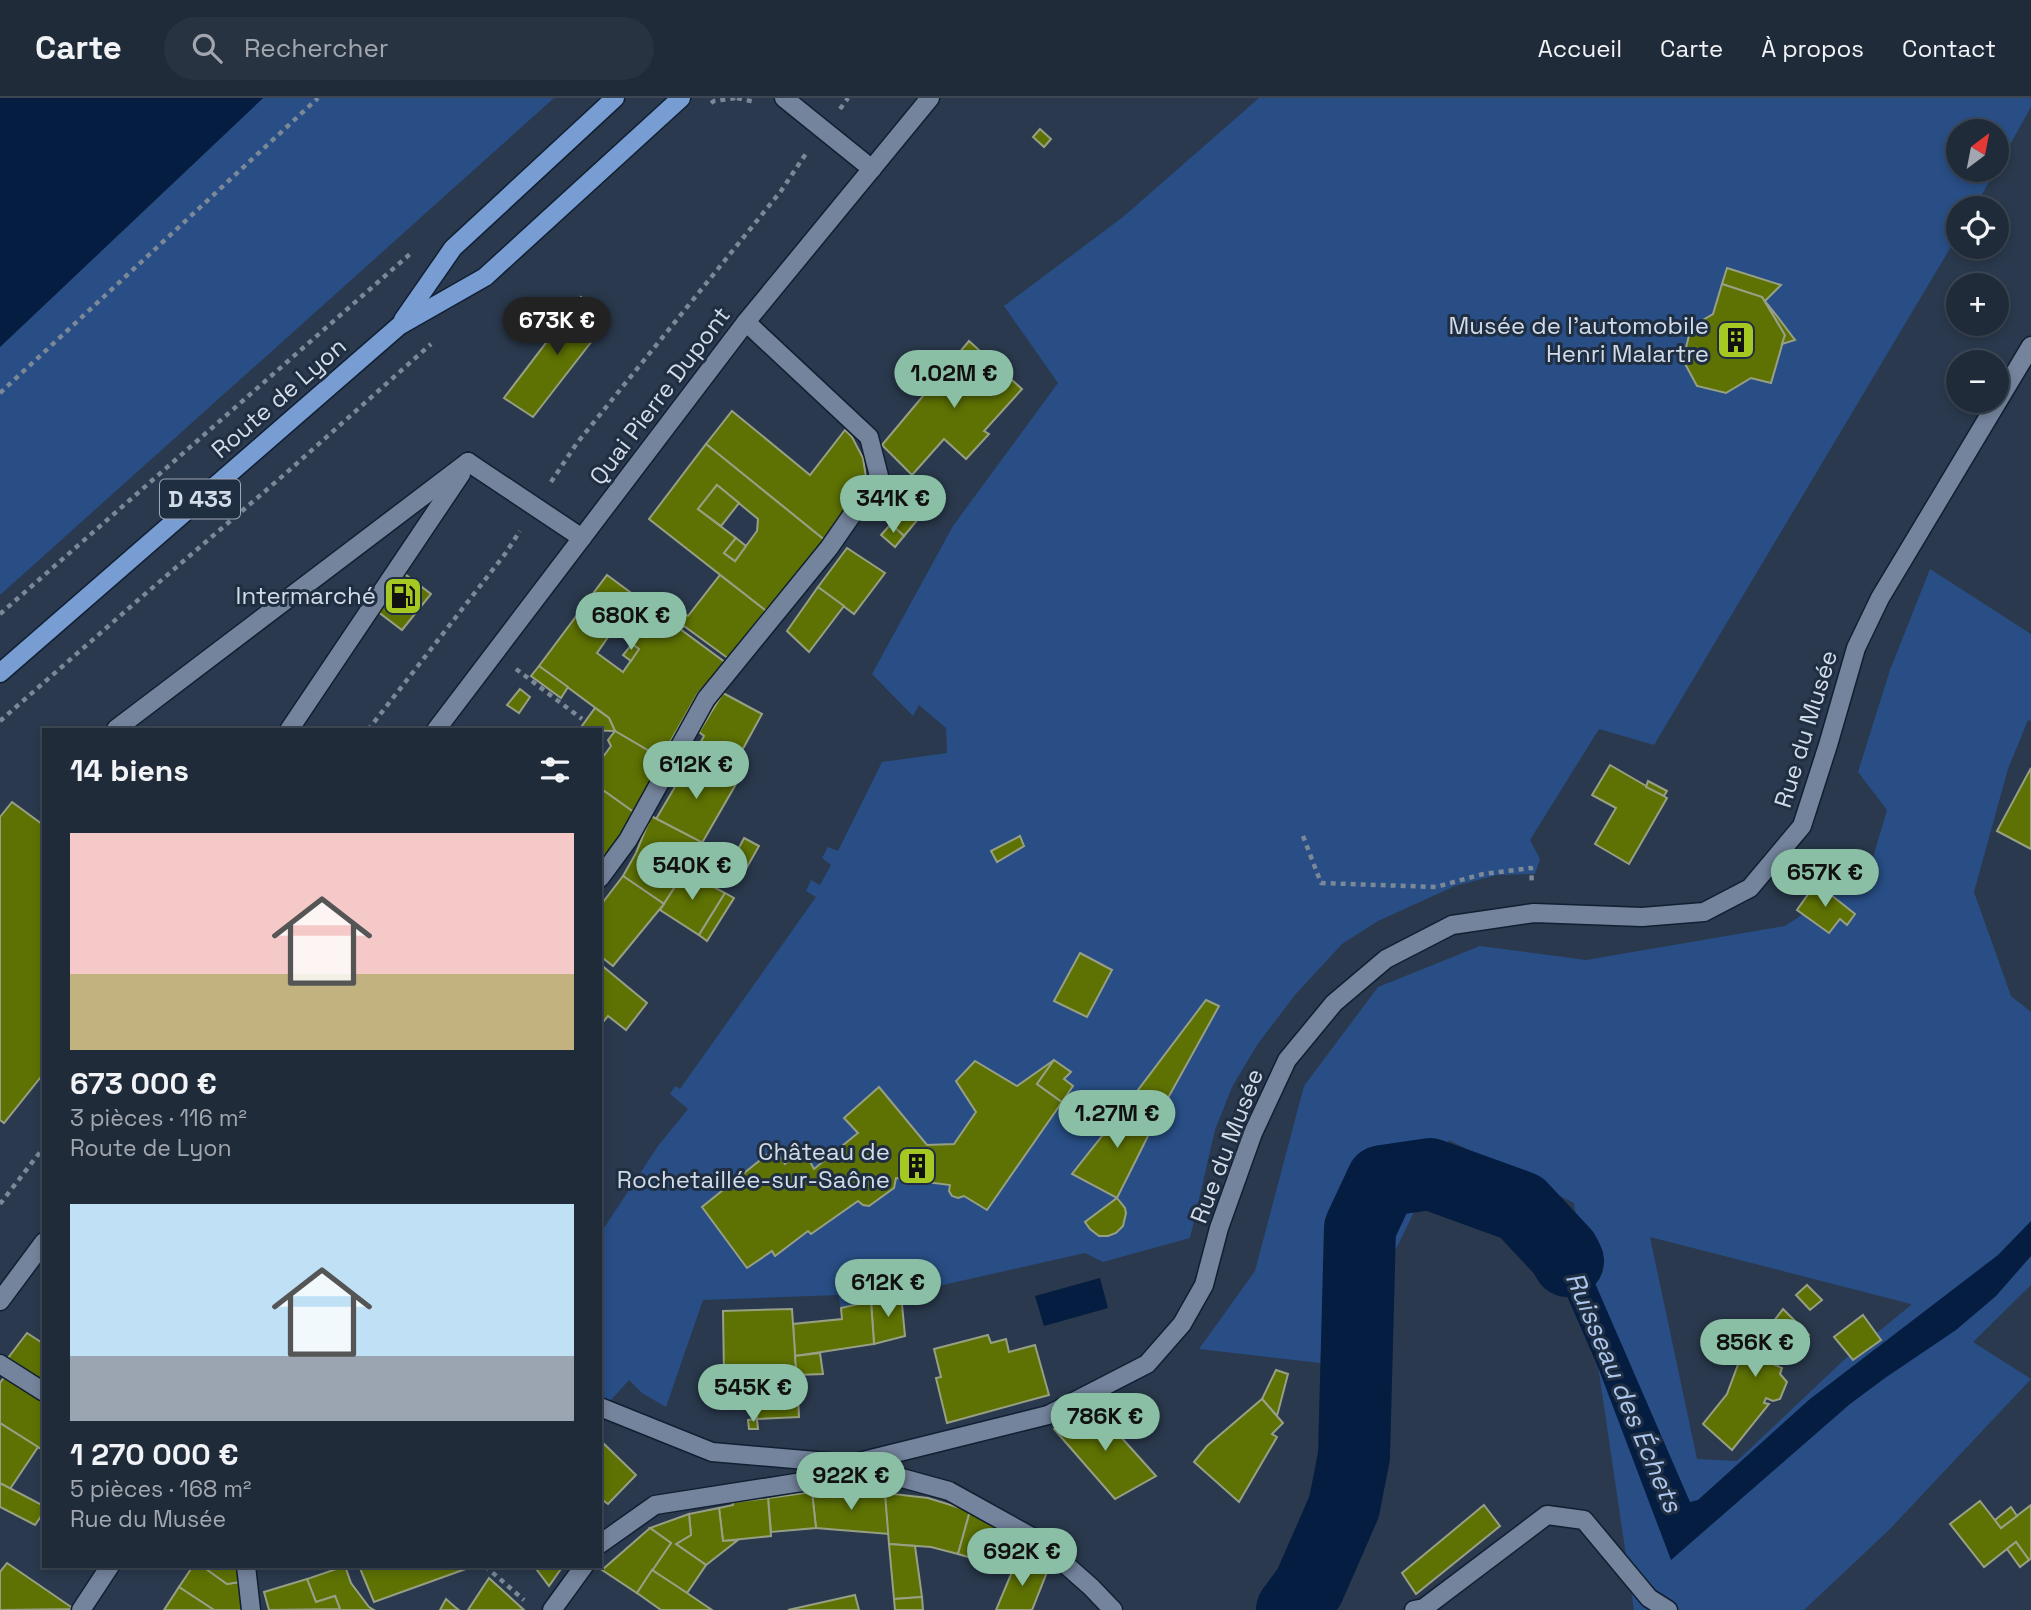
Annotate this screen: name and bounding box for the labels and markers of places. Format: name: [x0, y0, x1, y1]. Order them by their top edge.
pin: 673K €: [500, 298, 614, 357]
place label: Musée de l'automobile Henri Malartre: [1449, 310, 1709, 369]
building icon: Musée de l'automobile Henri Malartre: [1715, 319, 1757, 361]
pin: 1.02M €: [889, 350, 1019, 410]
pin: 341K €: [836, 476, 950, 535]
fuel station icon: Intermarché: [382, 575, 424, 617]
place label: Intermarché: [236, 580, 376, 611]
pin: 680K €: [574, 592, 688, 652]
pin: 612K €: [639, 742, 753, 801]
pin: 540K €: [635, 842, 749, 902]
pin: 657K €: [1768, 850, 1882, 909]
pin: 1.27M €: [1052, 1090, 1182, 1150]
place label: Château de Rochetaillée-sur-Saône: [617, 1136, 890, 1195]
building icon: Château de Rochetaillée-sur-Saône: [896, 1145, 938, 1187]
pin: 612K €: [831, 1260, 945, 1319]
pin: 856K €: [1698, 1320, 1812, 1379]
pin: 545K €: [696, 1364, 810, 1424]
pin: 786K €: [1048, 1394, 1162, 1453]
pin: 922K €: [794, 1452, 908, 1512]
pin: 692K €: [965, 1528, 1079, 1588]

